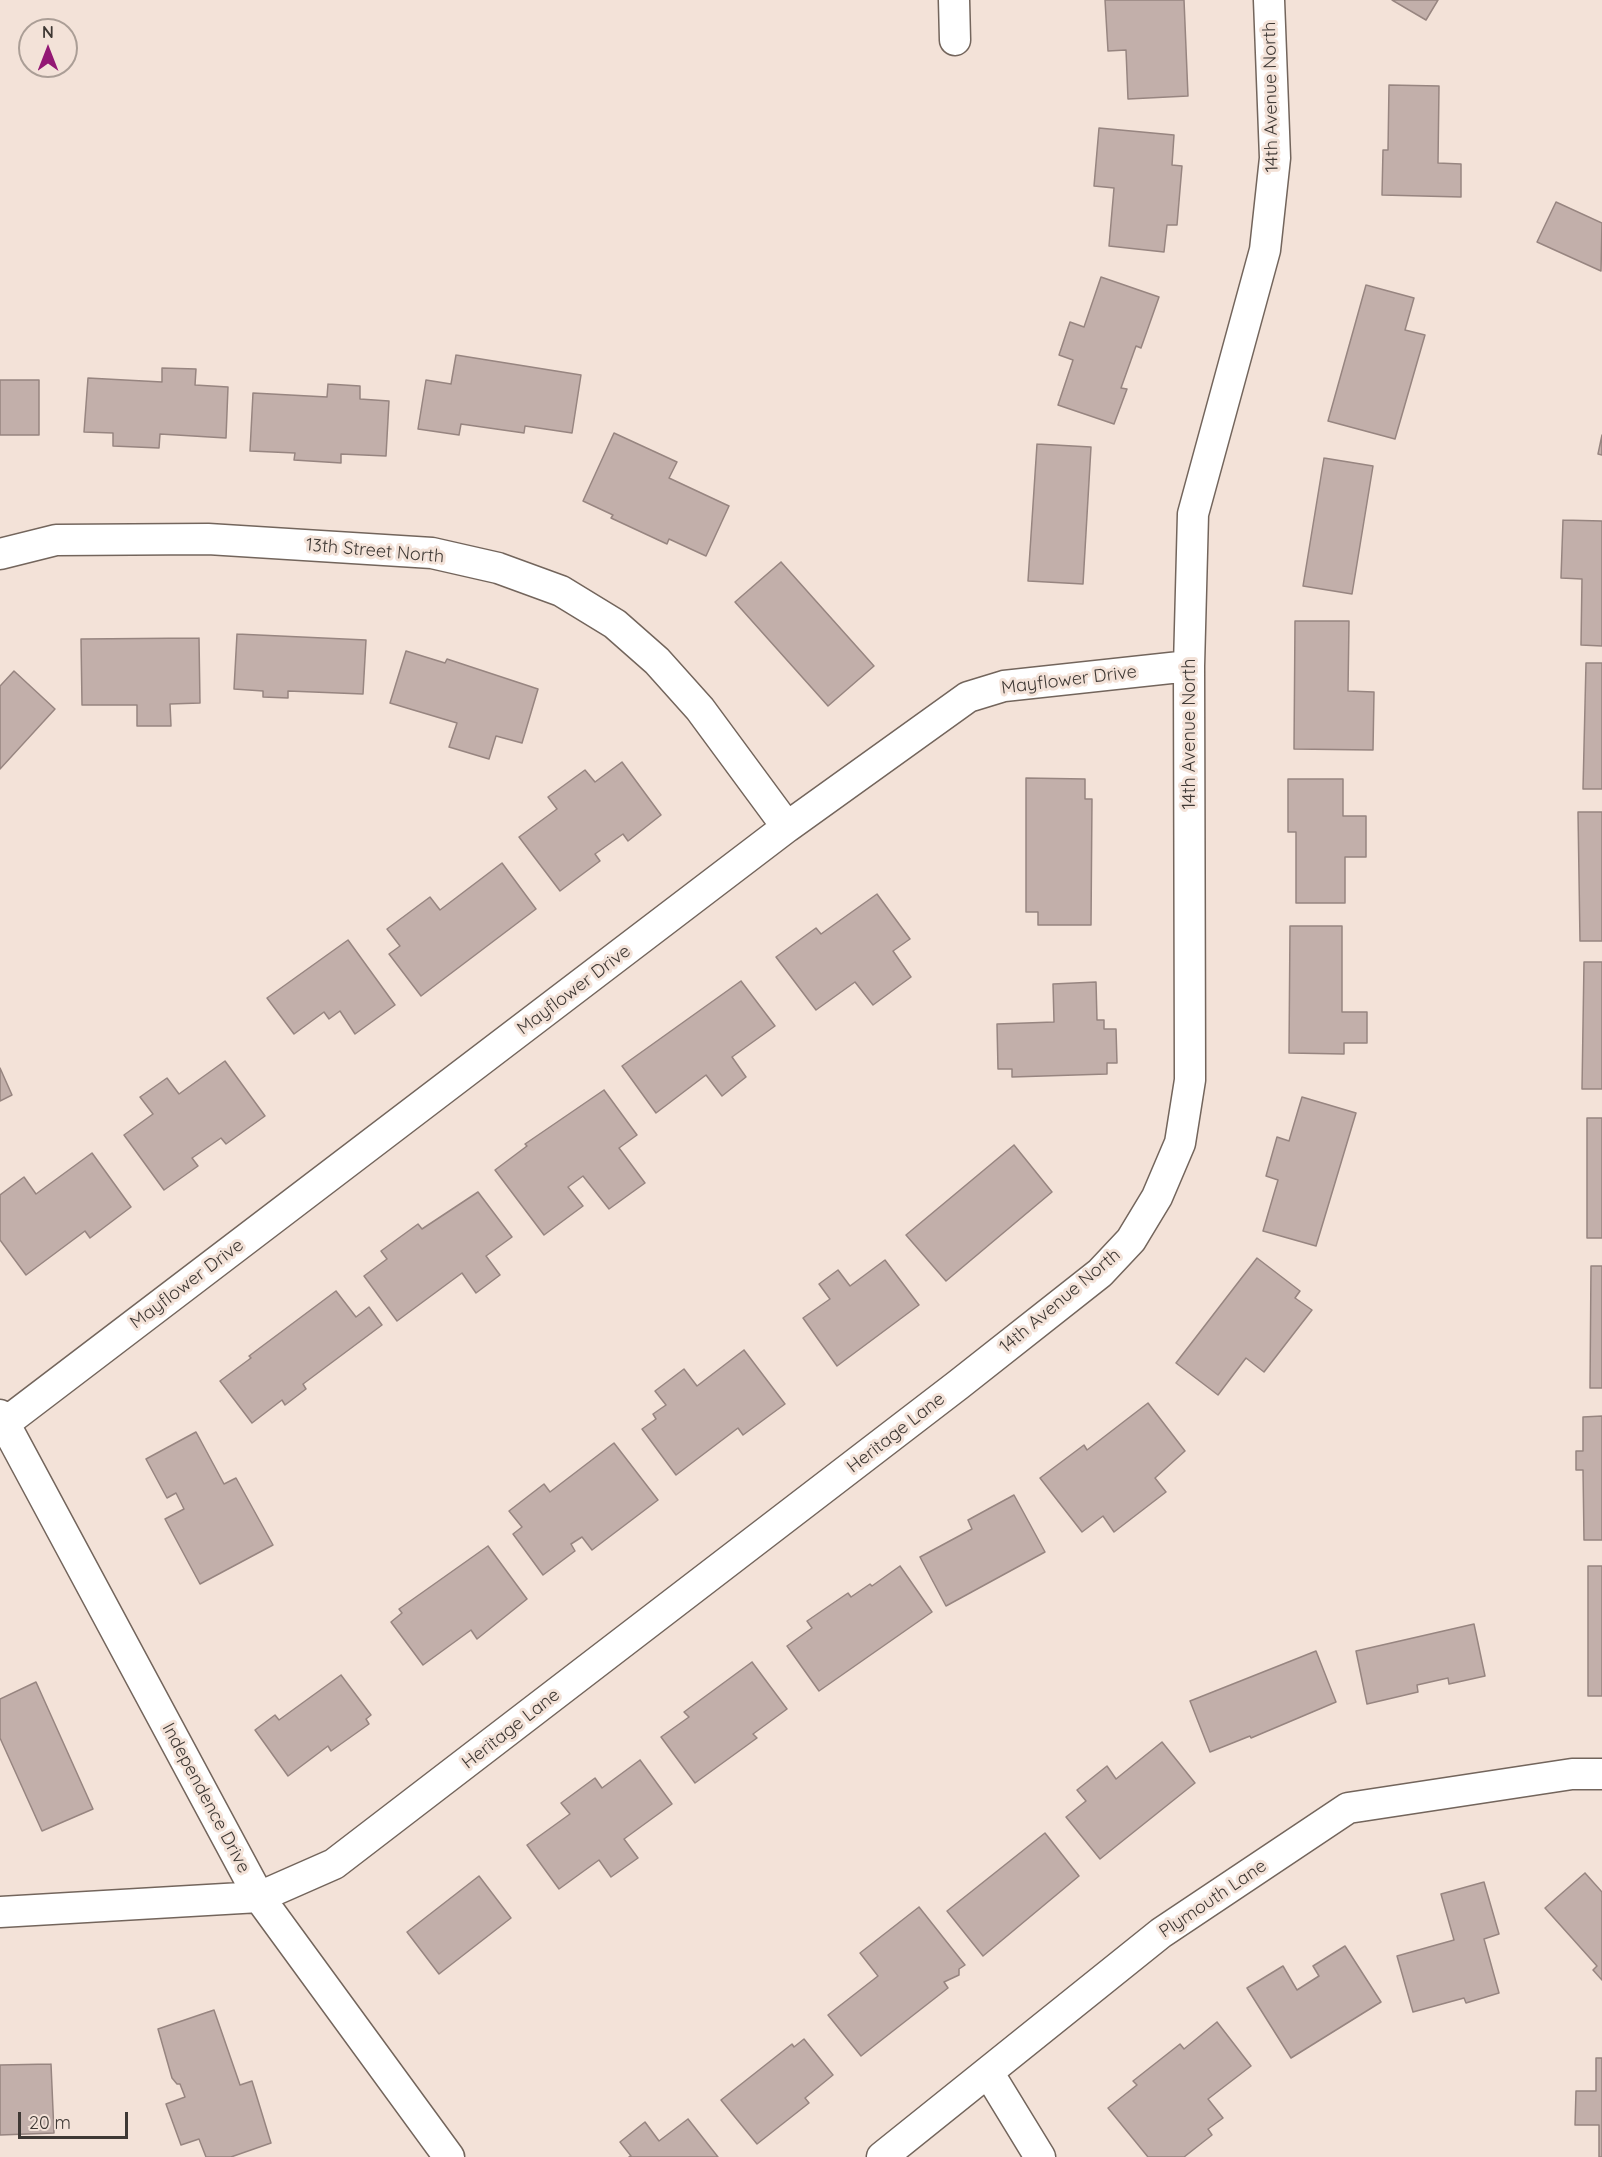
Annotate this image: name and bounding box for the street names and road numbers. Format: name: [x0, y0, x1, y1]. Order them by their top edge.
street label: 14th Avenue North: [1259, 21, 1283, 173]
street label: 13th Street North: [305, 534, 445, 568]
street label: 14th Avenue North: [1179, 659, 1201, 809]
street label: Mayflower Drive: [1000, 661, 1138, 699]
street label: Mayflower Drive: [513, 940, 635, 1040]
street label: Mayflower Drive: [126, 1234, 248, 1334]
street label: 14th Avenue North: [995, 1244, 1125, 1358]
street label: Heritage Lane: [843, 1388, 949, 1478]
street label: Heritage Lane: [458, 1684, 564, 1774]
street label: Independence Drive: [157, 1719, 255, 1877]
street label: Plymouth Lane: [1155, 1855, 1271, 1943]

